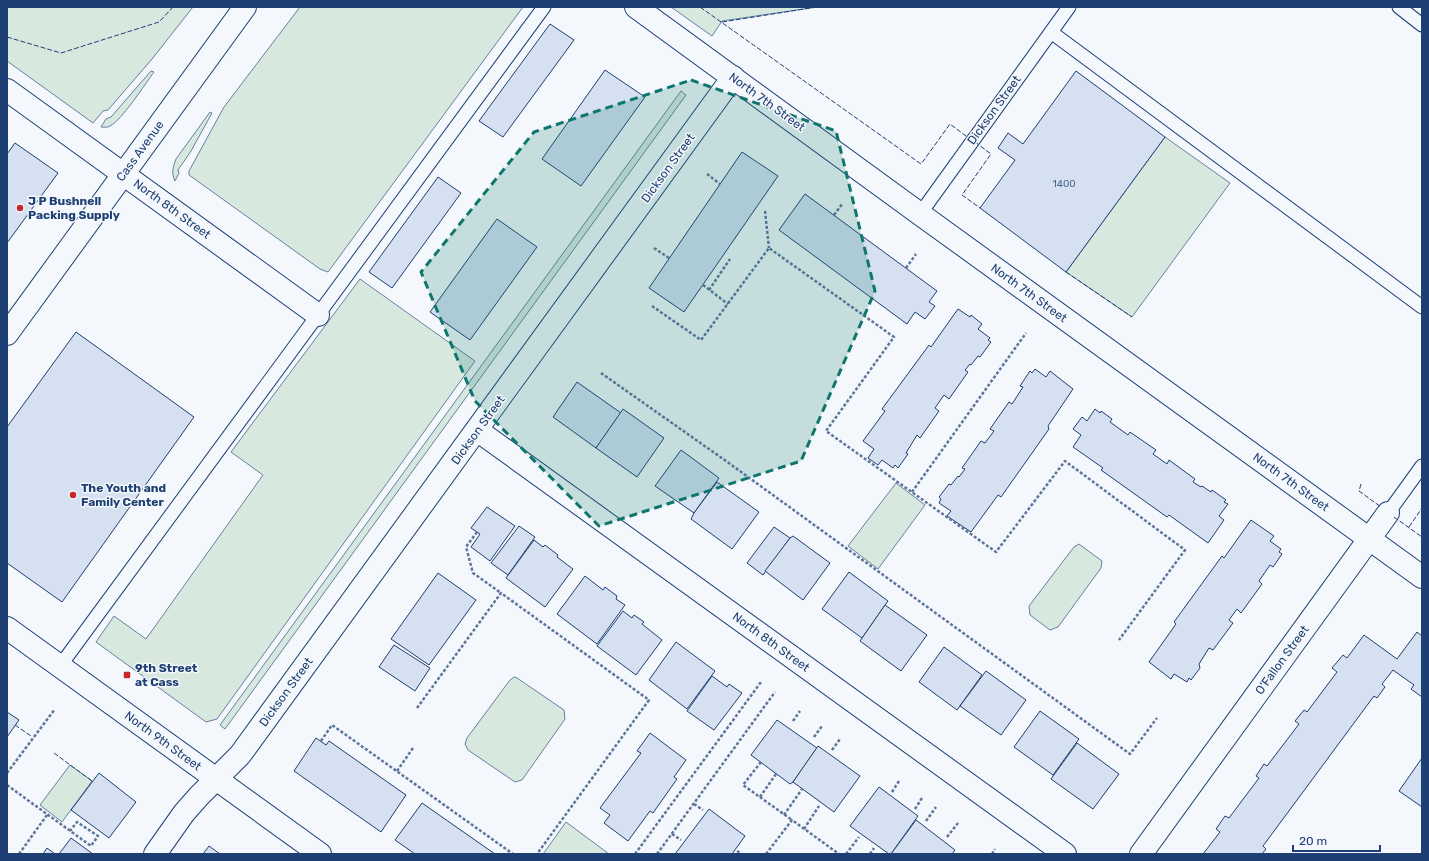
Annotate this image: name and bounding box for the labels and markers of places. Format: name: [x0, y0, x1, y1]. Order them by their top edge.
place label: J P Bushnell Packing Supply: [28, 194, 120, 222]
marker: J P Bushnell Packing Supply: [15, 203, 25, 213]
place label: The Youth and Family Center: [81, 481, 166, 509]
marker: The Youth and Family Center: [68, 490, 78, 500]
place label: 9th Street at Cass: [135, 661, 198, 689]
marker: 9th Street at Cass: [122, 670, 132, 680]

